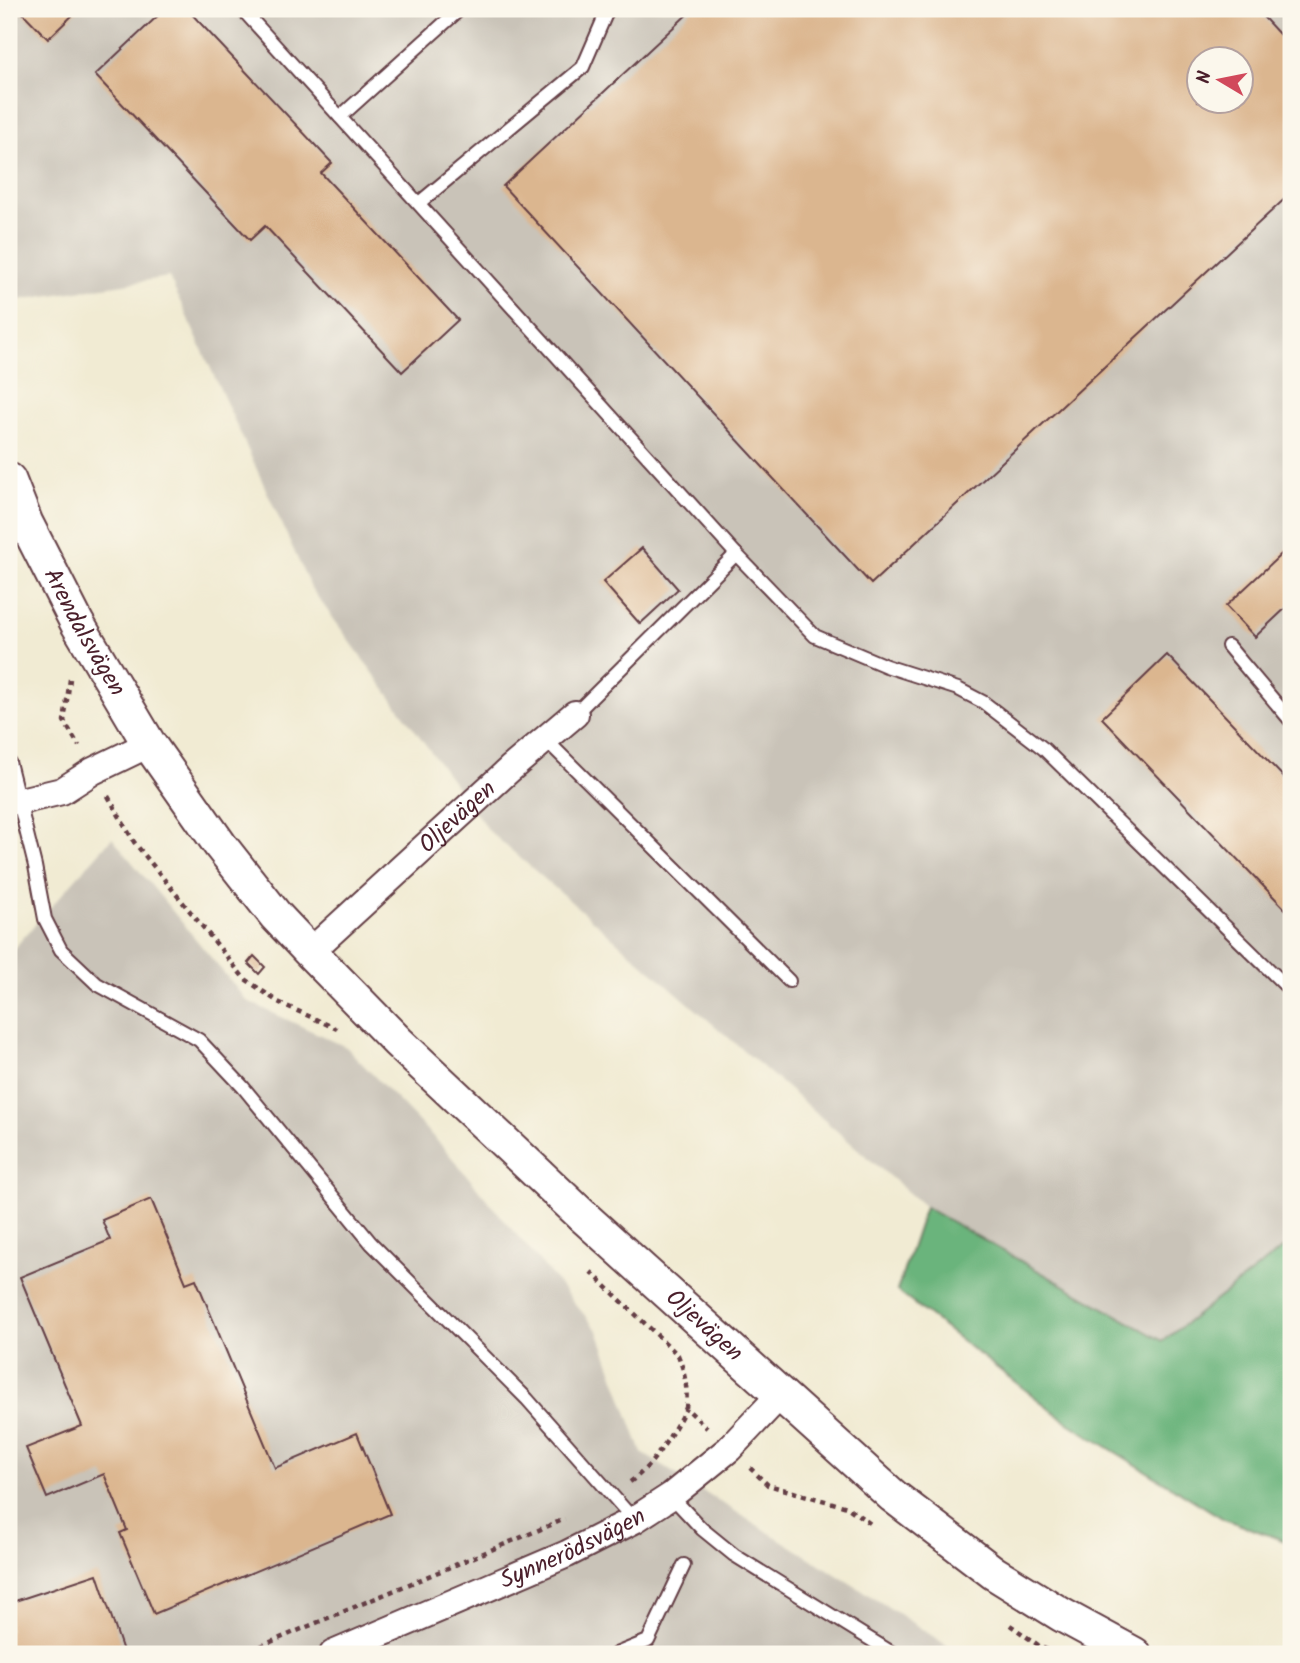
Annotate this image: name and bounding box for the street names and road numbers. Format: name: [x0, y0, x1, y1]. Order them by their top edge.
street label: Arendalsvägen: [33, 561, 136, 704]
street label: Oljevägen: [410, 771, 505, 863]
street label: Oljevägen: [656, 1280, 752, 1372]
street label: Synnerödsvägen: [494, 1497, 654, 1600]

